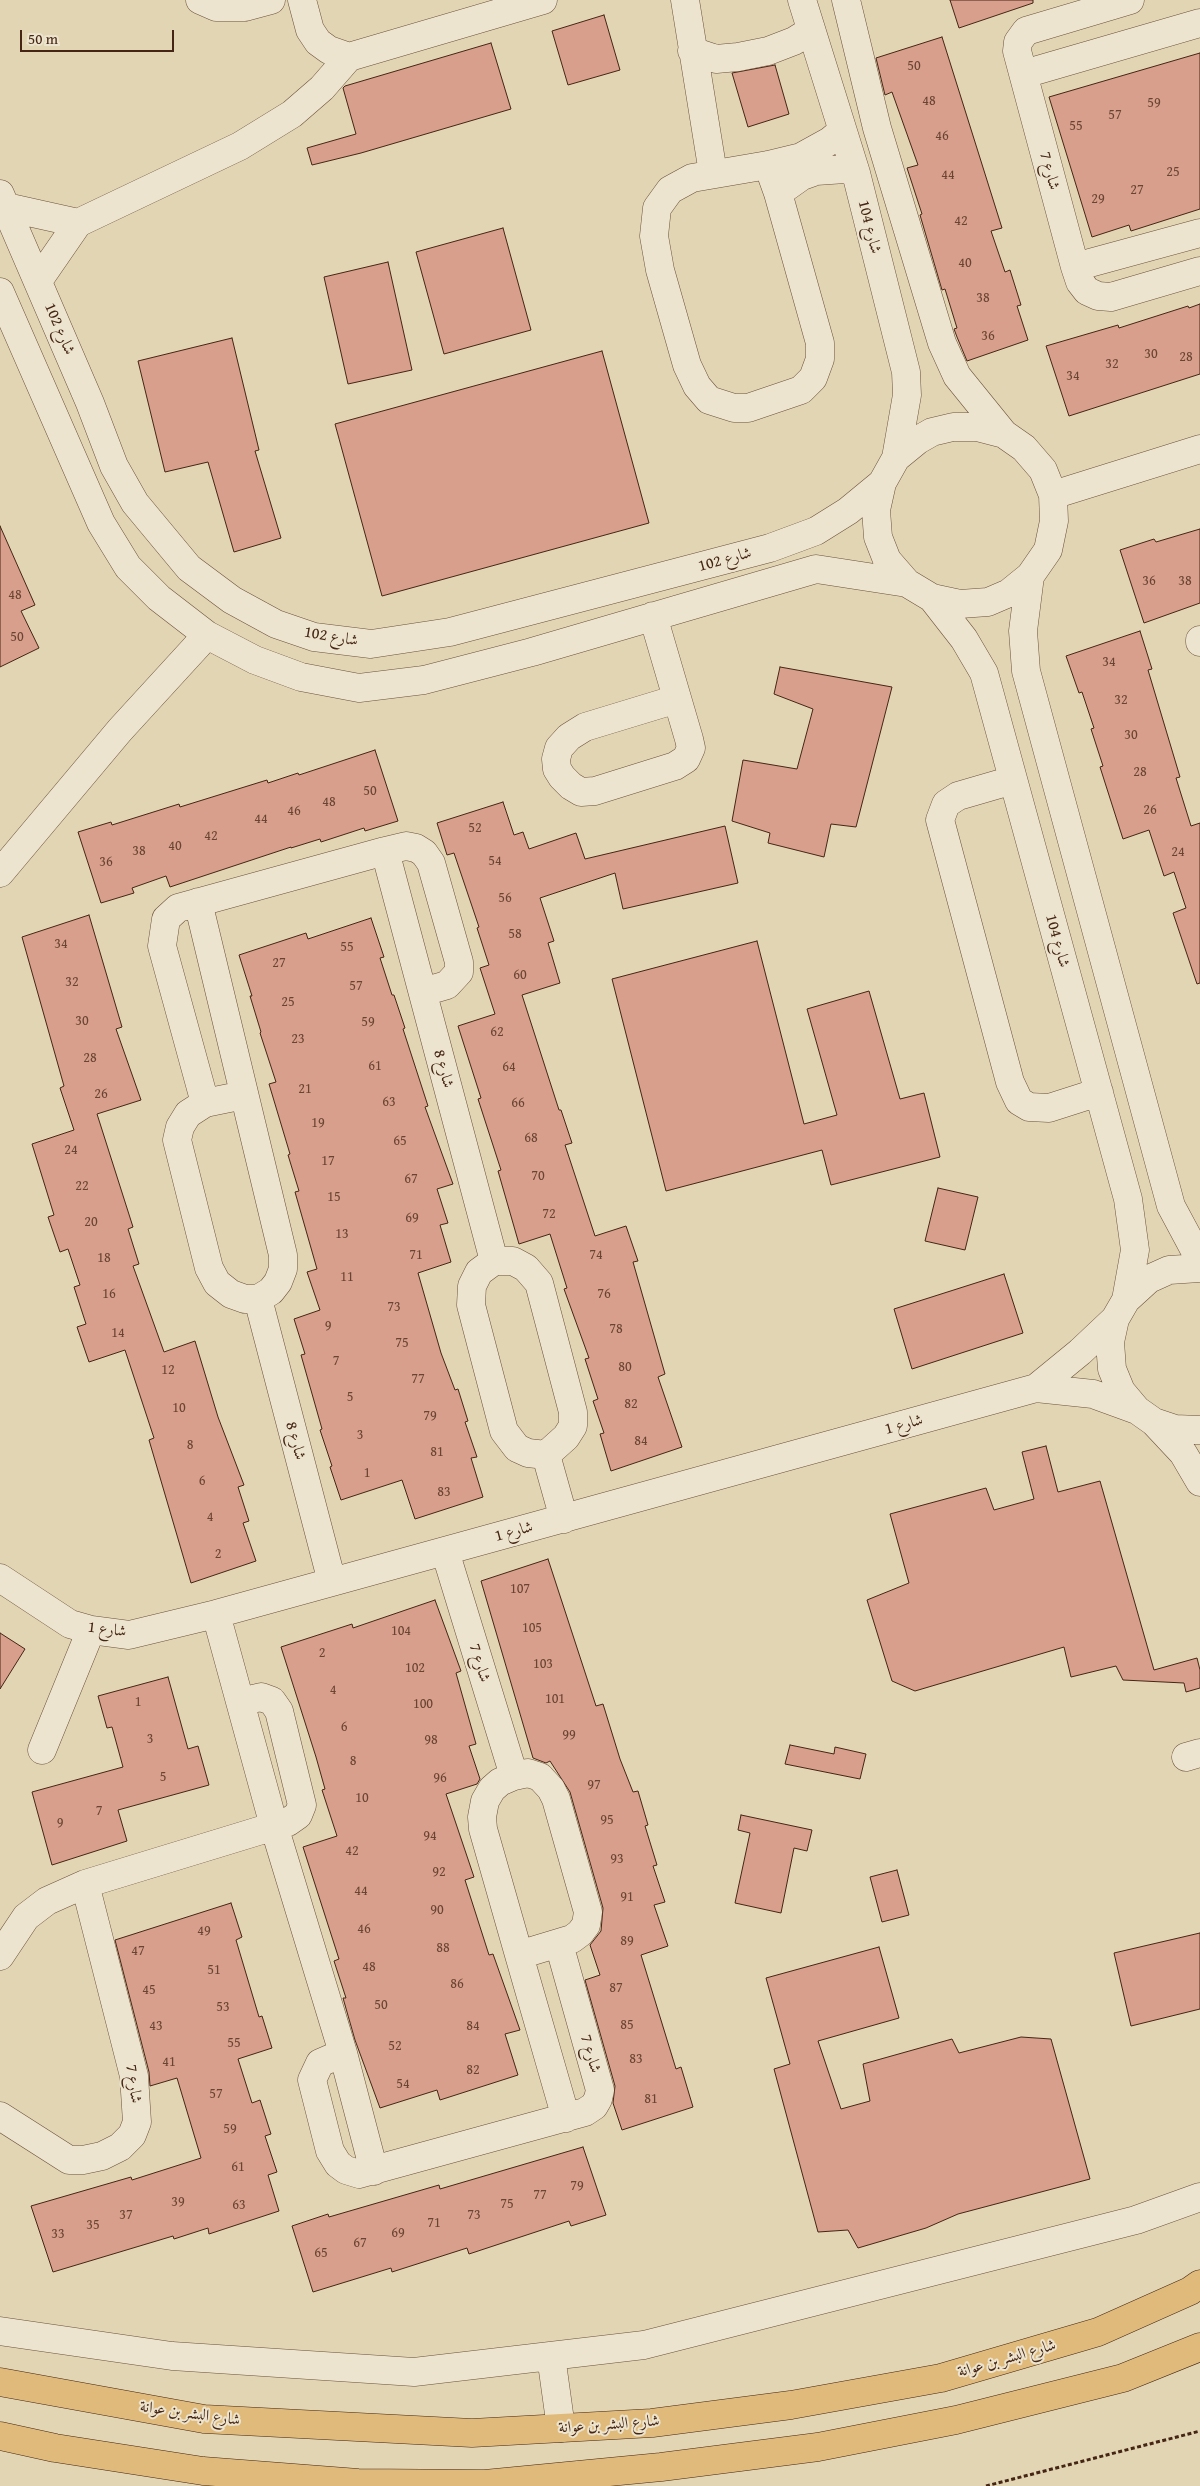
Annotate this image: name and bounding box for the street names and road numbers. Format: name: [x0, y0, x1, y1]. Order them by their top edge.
street label: شارع 7: [1035, 150, 1063, 192]
street label: شارع 104: [853, 198, 885, 256]
street label: شارع 102: [40, 300, 78, 358]
street label: شارع 102: [696, 544, 754, 576]
street label: شارع 102: [303, 623, 359, 651]
street label: شارع 104: [1041, 912, 1073, 970]
street label: شارع 8: [429, 1048, 457, 1090]
street label: شارع 1: [883, 1411, 925, 1439]
street label: شارع 8: [281, 1420, 309, 1462]
street label: شارع 1: [493, 1518, 535, 1546]
street label: شارع 1: [86, 1618, 128, 1642]
street label: شارع 7: [464, 1642, 494, 1684]
street label: شارع 7: [575, 2033, 605, 2075]
street label: شارع 7: [121, 2063, 145, 2105]
street label: شارع البشر بن عوانة: [956, 2336, 1058, 2382]
street label: شارع البشر بن عوانة: [139, 2397, 241, 2431]
street label: شارع البشر بن عوانة: [558, 2412, 660, 2438]

